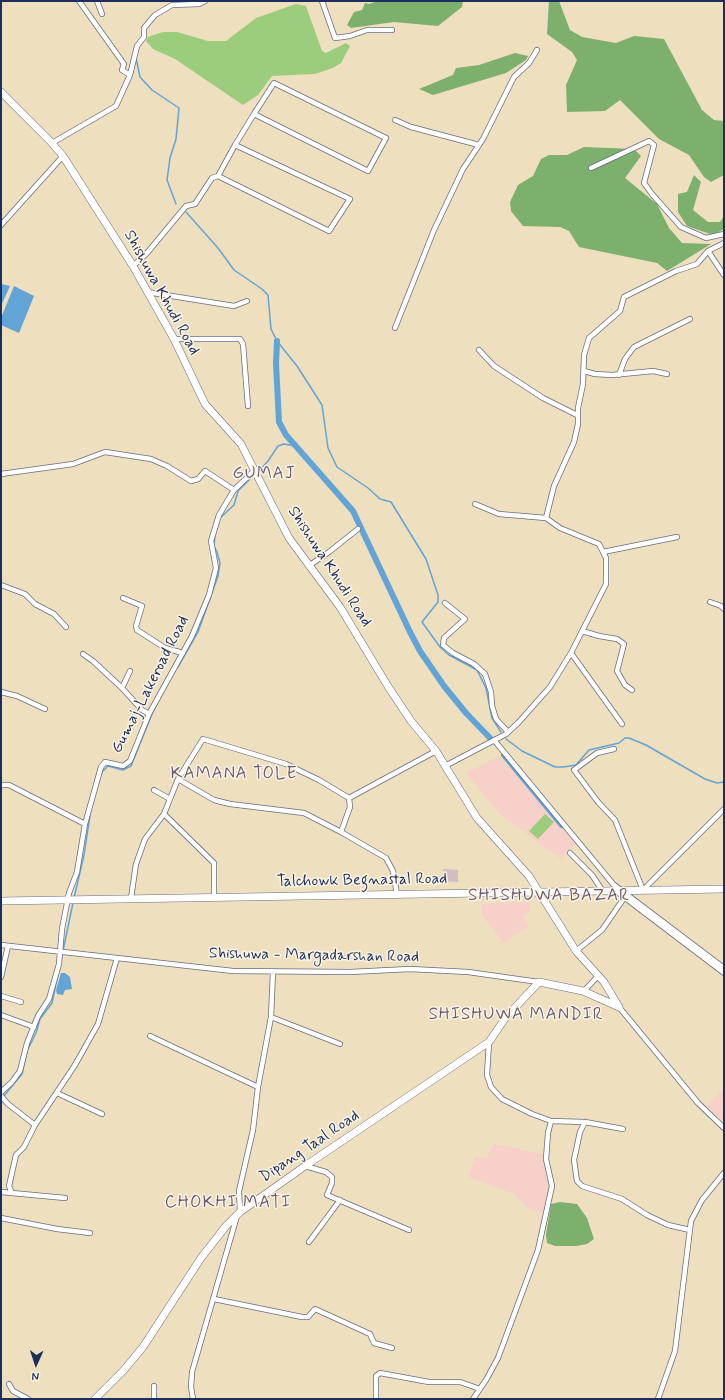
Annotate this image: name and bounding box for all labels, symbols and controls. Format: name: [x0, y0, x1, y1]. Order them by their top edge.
street label: Shishuwa Khudi Road: [119, 227, 203, 359]
district label: GUMAJ: [232, 464, 296, 484]
street label: Shishuwa Khudi Road: [283, 503, 375, 631]
street label: Gumaj-Lakeroad Road: [108, 613, 194, 757]
district label: KAMANA TOLE: [170, 764, 298, 784]
street label: Talchowk Begnastal Road: [276, 870, 448, 892]
district label: SHISHUWA BAZAR: [470, 886, 628, 906]
street label: Shishuwa - Margadarshan Road: [209, 945, 419, 967]
district label: SHISHUWA MANDIR: [429, 1005, 603, 1025]
street label: Dipang Taal Road: [257, 1107, 363, 1187]
district label: CHOKHI MATI: [165, 1193, 291, 1213]
north arrow: [16, 1344, 56, 1384]
text: N: [31, 1369, 39, 1383]

